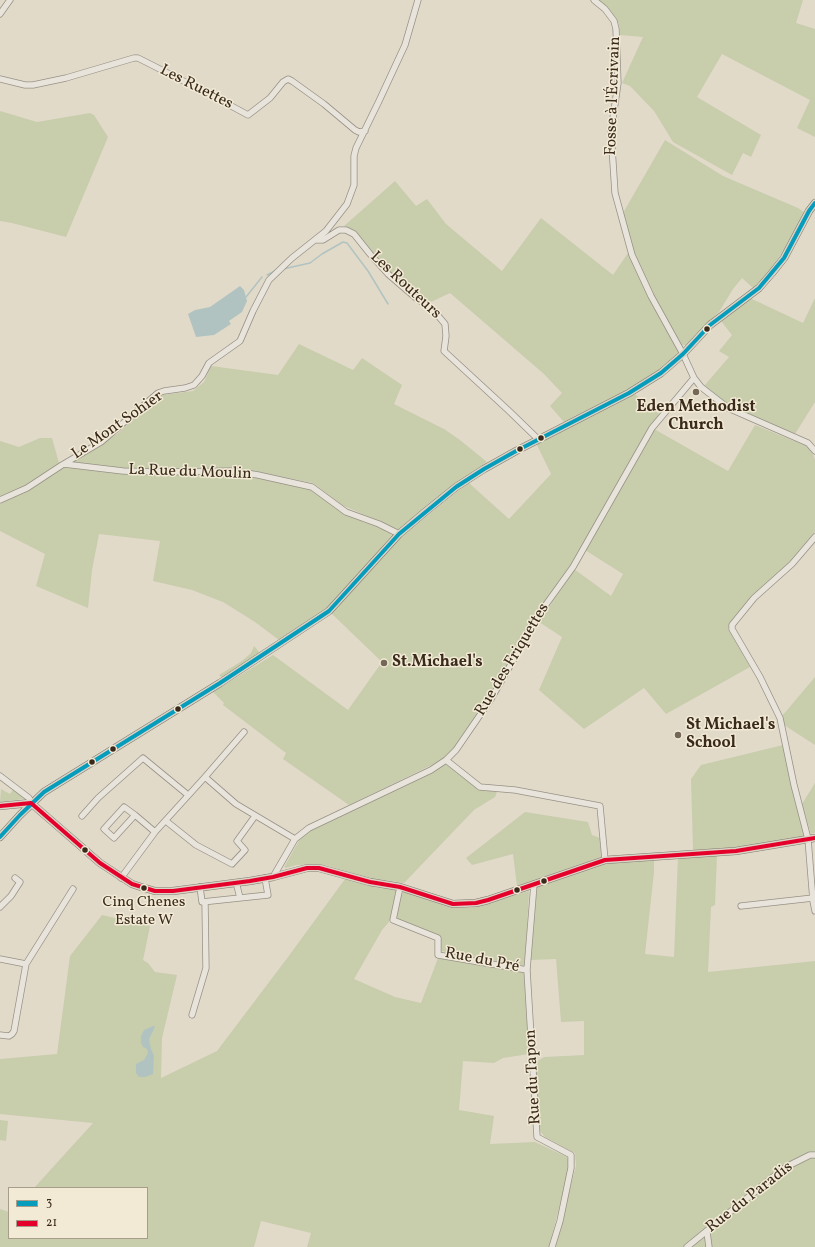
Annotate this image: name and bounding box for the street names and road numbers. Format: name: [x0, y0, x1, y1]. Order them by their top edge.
street label: Fosse à l'Écrivain: [602, 36, 626, 156]
street label: Les Ruettes: [156, 61, 236, 115]
street label: Les Routeurs: [365, 248, 445, 324]
street label: Le Mont Sohier: [69, 387, 167, 465]
street label: La Rue du Moulin: [128, 461, 252, 485]
street label: Rue des Friquettes: [472, 600, 554, 720]
street label: Rue du Pré: [443, 944, 521, 978]
street label: Rue du Tapon: [522, 1029, 546, 1125]
street label: Rue du Paradis: [703, 1158, 797, 1238]

